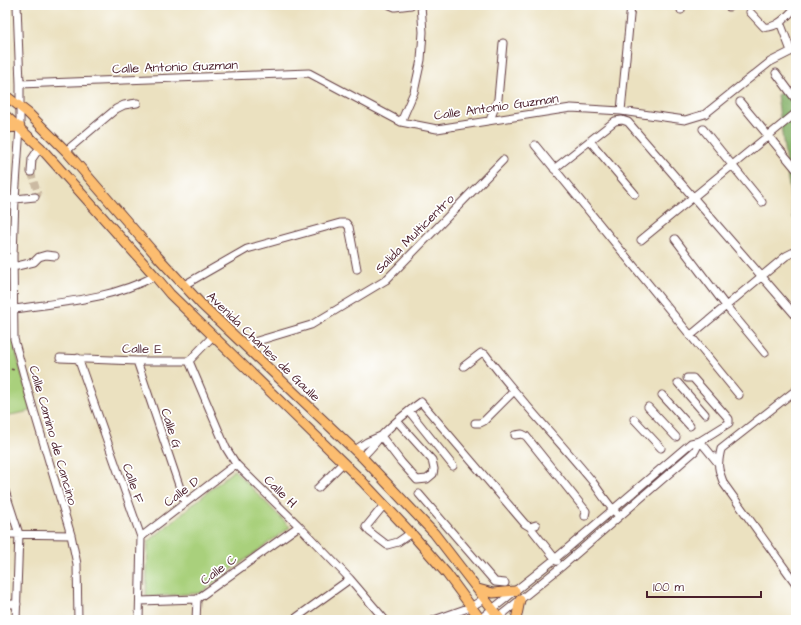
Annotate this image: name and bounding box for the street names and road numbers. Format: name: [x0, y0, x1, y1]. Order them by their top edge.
street label: Calle Antonio Guzman: [112, 56, 239, 78]
street label: Calle Antonio Guzman: [433, 89, 560, 125]
street label: Salida Multicentro: [371, 190, 459, 277]
street label: Avenida Charles de Gaulle: [203, 288, 324, 406]
street label: Calle E: [122, 340, 162, 358]
street label: Calle Camino de Cancino: [25, 363, 82, 508]
street label: Calle G: [156, 406, 186, 451]
street label: Calle F: [118, 461, 148, 506]
street label: Calle H: [260, 471, 301, 512]
street label: Calle D: [160, 472, 204, 511]
street label: Calle C: [197, 550, 241, 589]

